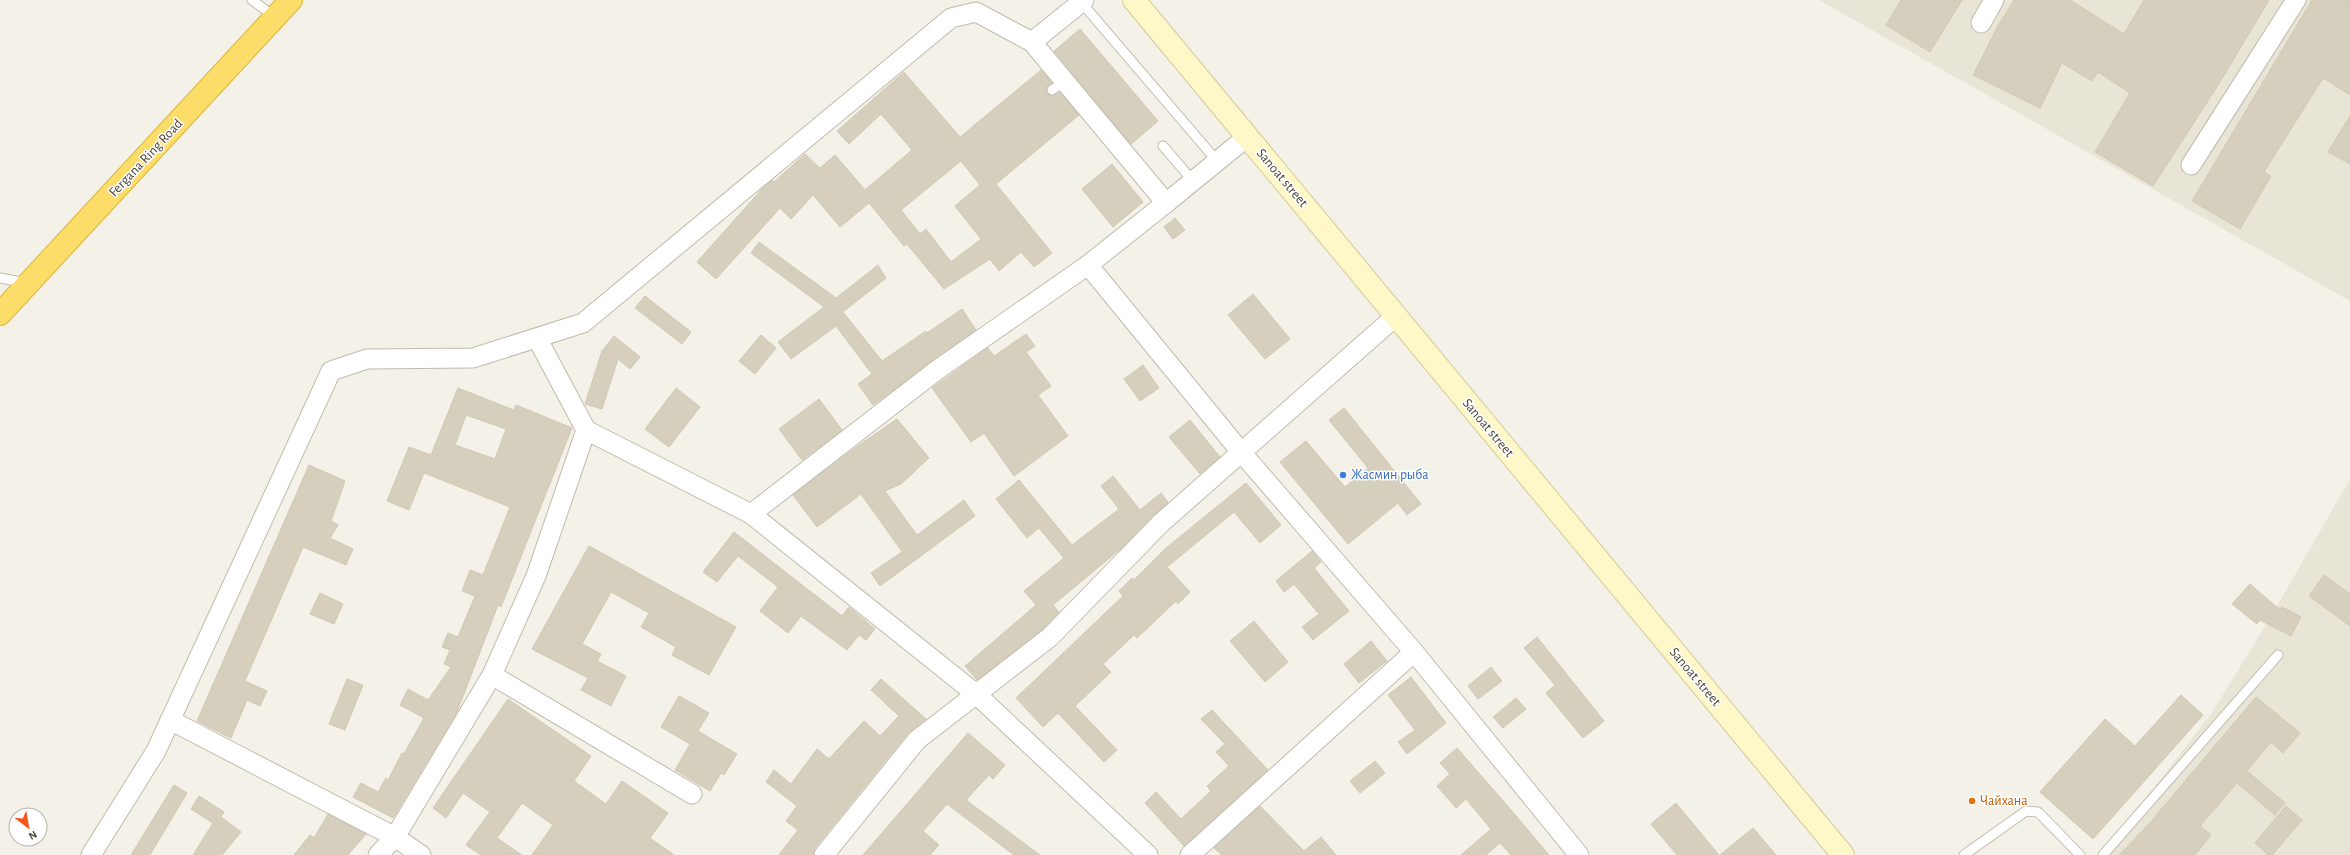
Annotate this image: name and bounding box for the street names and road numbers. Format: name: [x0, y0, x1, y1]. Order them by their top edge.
street label: Fergana Ring Road: [106, 116, 186, 200]
street label: Sanoat street: [1254, 146, 1311, 210]
street label: Sanoat street: [1460, 396, 1517, 460]
street label: Sanoat street: [1667, 645, 1724, 709]

